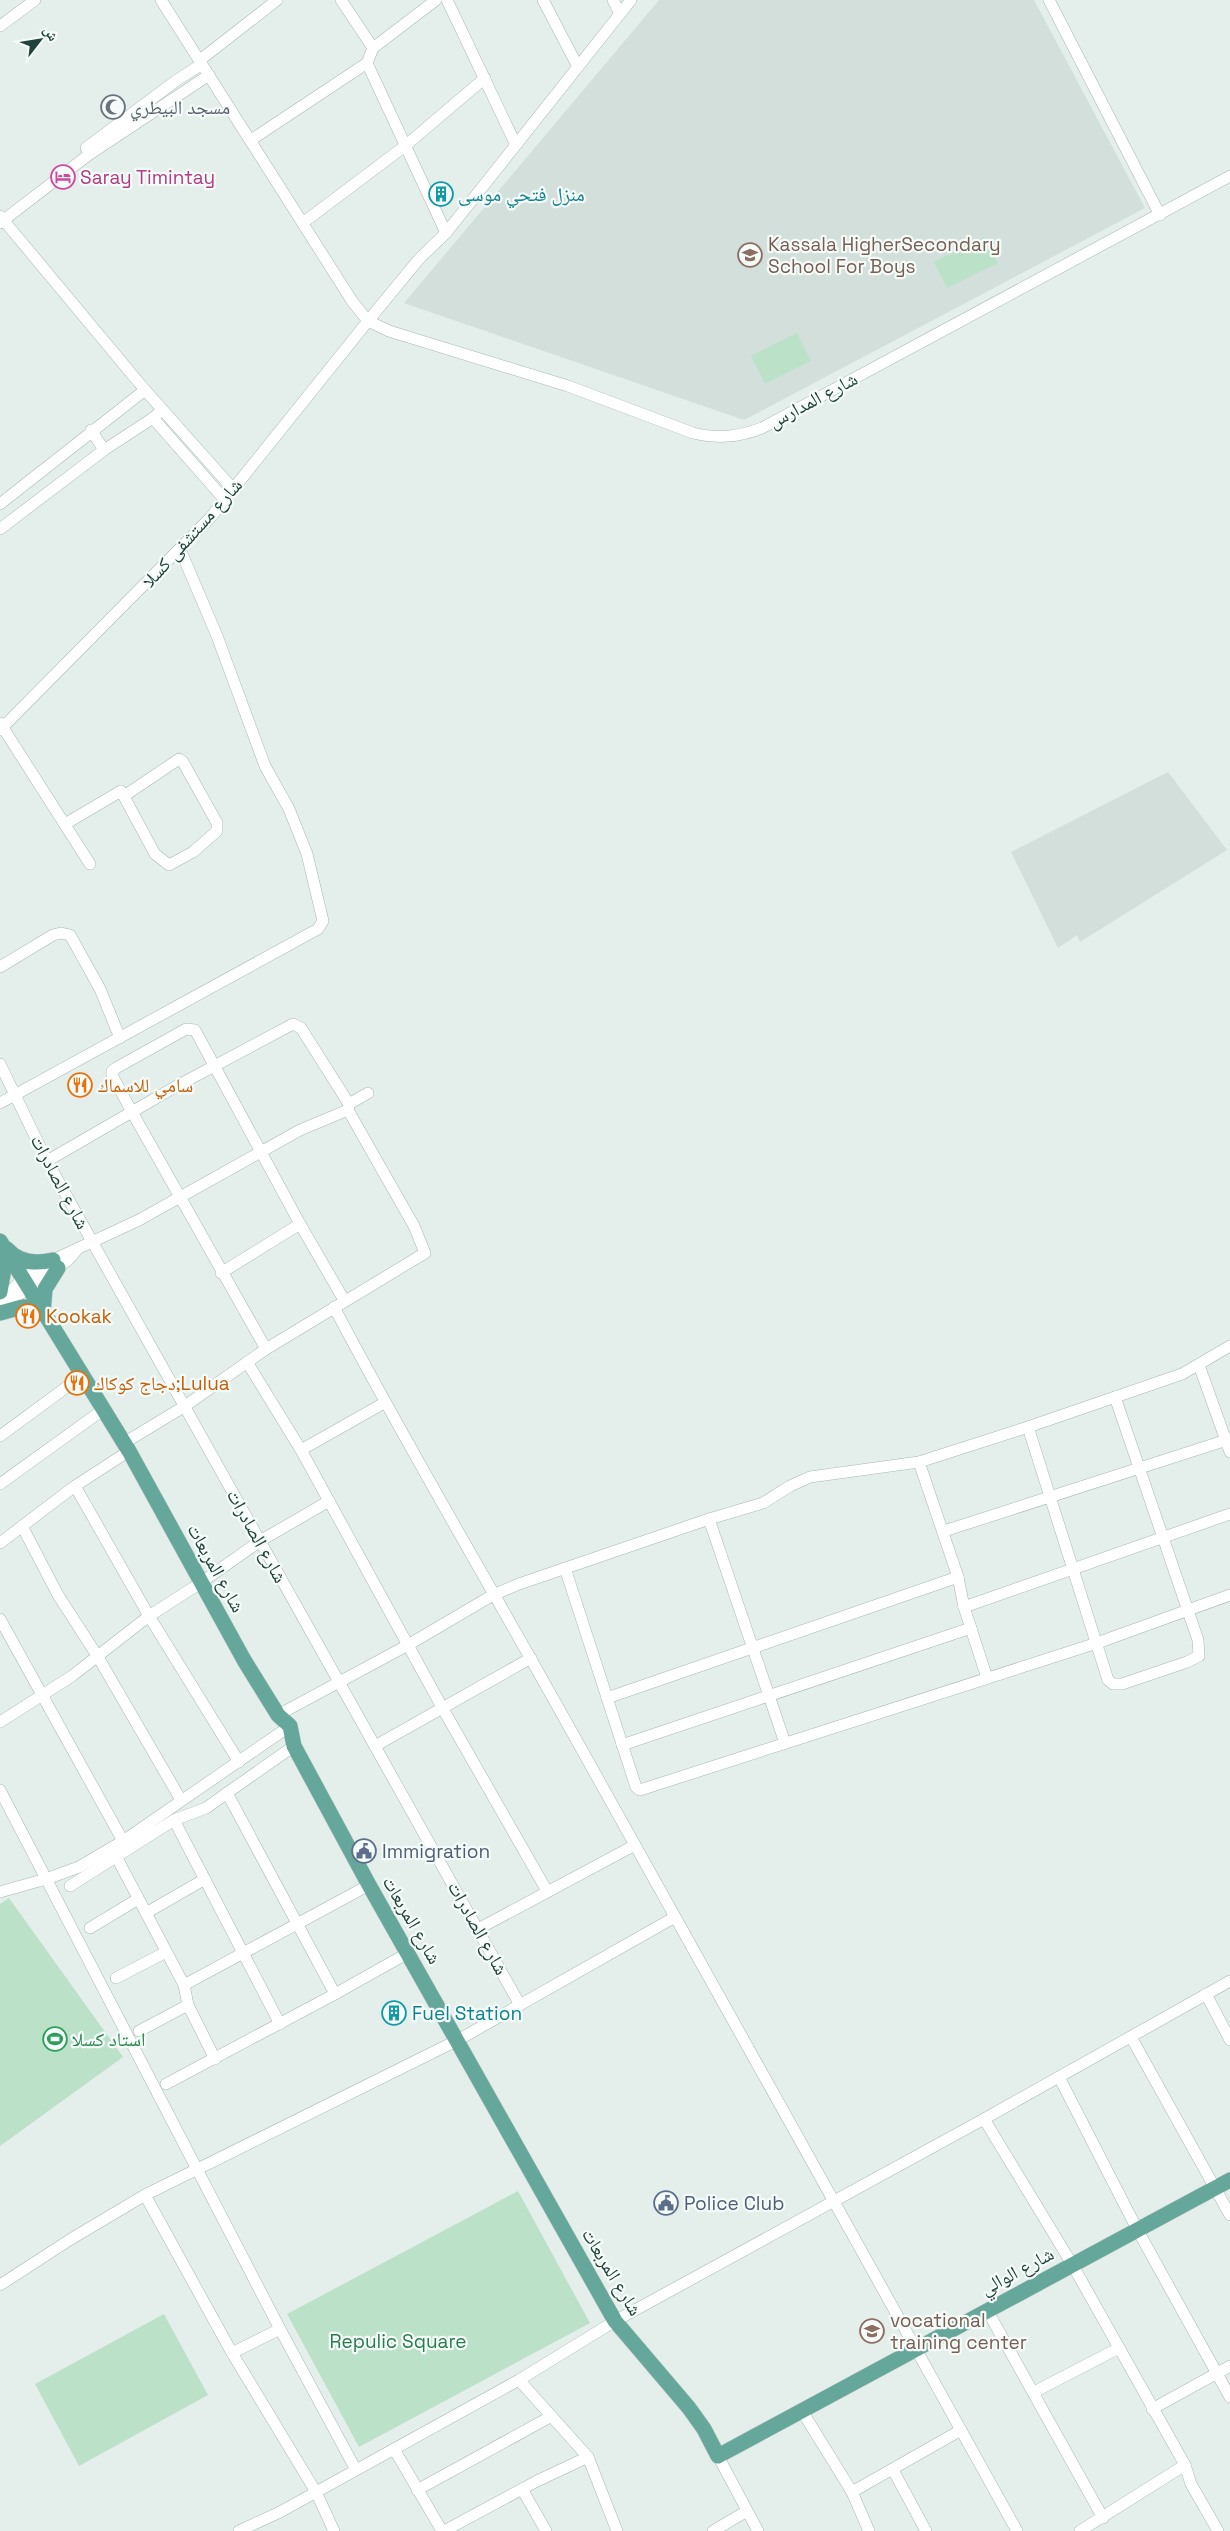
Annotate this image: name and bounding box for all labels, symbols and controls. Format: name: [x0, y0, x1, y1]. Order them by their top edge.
north arrow: [15, 15, 65, 65]
text: ش: [40, 22, 63, 44]
mosque icon: مسجد البيطري: [100, 94, 126, 120]
place label: مسجد البيطري: [130, 95, 230, 122]
hotel icon: Saray Timintay: [50, 164, 76, 190]
place label: Saray Timintay: [80, 165, 215, 190]
building icon: منزل فتحي موسى: [428, 181, 454, 207]
place label: منزل فتحي موسى: [458, 182, 585, 209]
place label: Kassala HigherSecondary School For Boys: [768, 232, 1001, 279]
school or university icon: Kassala HigherSecondary School For Boys: [737, 242, 763, 268]
street label: شارع المدارس: [764, 366, 862, 434]
street label: شارع مستشفى كسلا: [136, 473, 248, 593]
restaurant icon: سامي للاسماك: [67, 1072, 93, 1098]
place label: سامي للاسماك: [98, 1073, 193, 1100]
street label: شارع الصادرات: [25, 1130, 95, 1234]
restaurant icon: Kookak: [15, 1303, 41, 1329]
place label: Kookak: [46, 1304, 112, 1329]
restaurant icon: دجاج كوكاك;Lulua: [64, 1370, 90, 1396]
place label: دجاج كوكاك;Lulua: [94, 1371, 230, 1396]
street label: شارع الصادرات: [221, 1485, 293, 1587]
street label: شارع المربعات: [181, 1519, 251, 1617]
public building icon: Immigration: [351, 1838, 377, 1864]
place label: Immigration: [382, 1839, 490, 1864]
street label: شارع المربعات: [377, 1871, 447, 1969]
street label: شارع الصادرات: [442, 1877, 514, 1979]
building icon: Fuel Station: [381, 2000, 407, 2026]
place label: Fuel Station: [412, 2001, 522, 2026]
sports icon: استاد كسلا: [42, 2026, 68, 2052]
place label: استاد كسلا: [72, 2027, 146, 2052]
public building icon: Police Club: [653, 2190, 679, 2216]
place label: Police Club: [684, 2191, 784, 2216]
street label: شارع المربعات: [576, 2224, 648, 2320]
street label: شارع الوالي: [976, 2241, 1060, 2303]
place label: vocational training center: [890, 2308, 1027, 2355]
school or university icon: vocational training center: [859, 2318, 885, 2344]
park label: Repulic Square: [329, 2329, 467, 2354]

